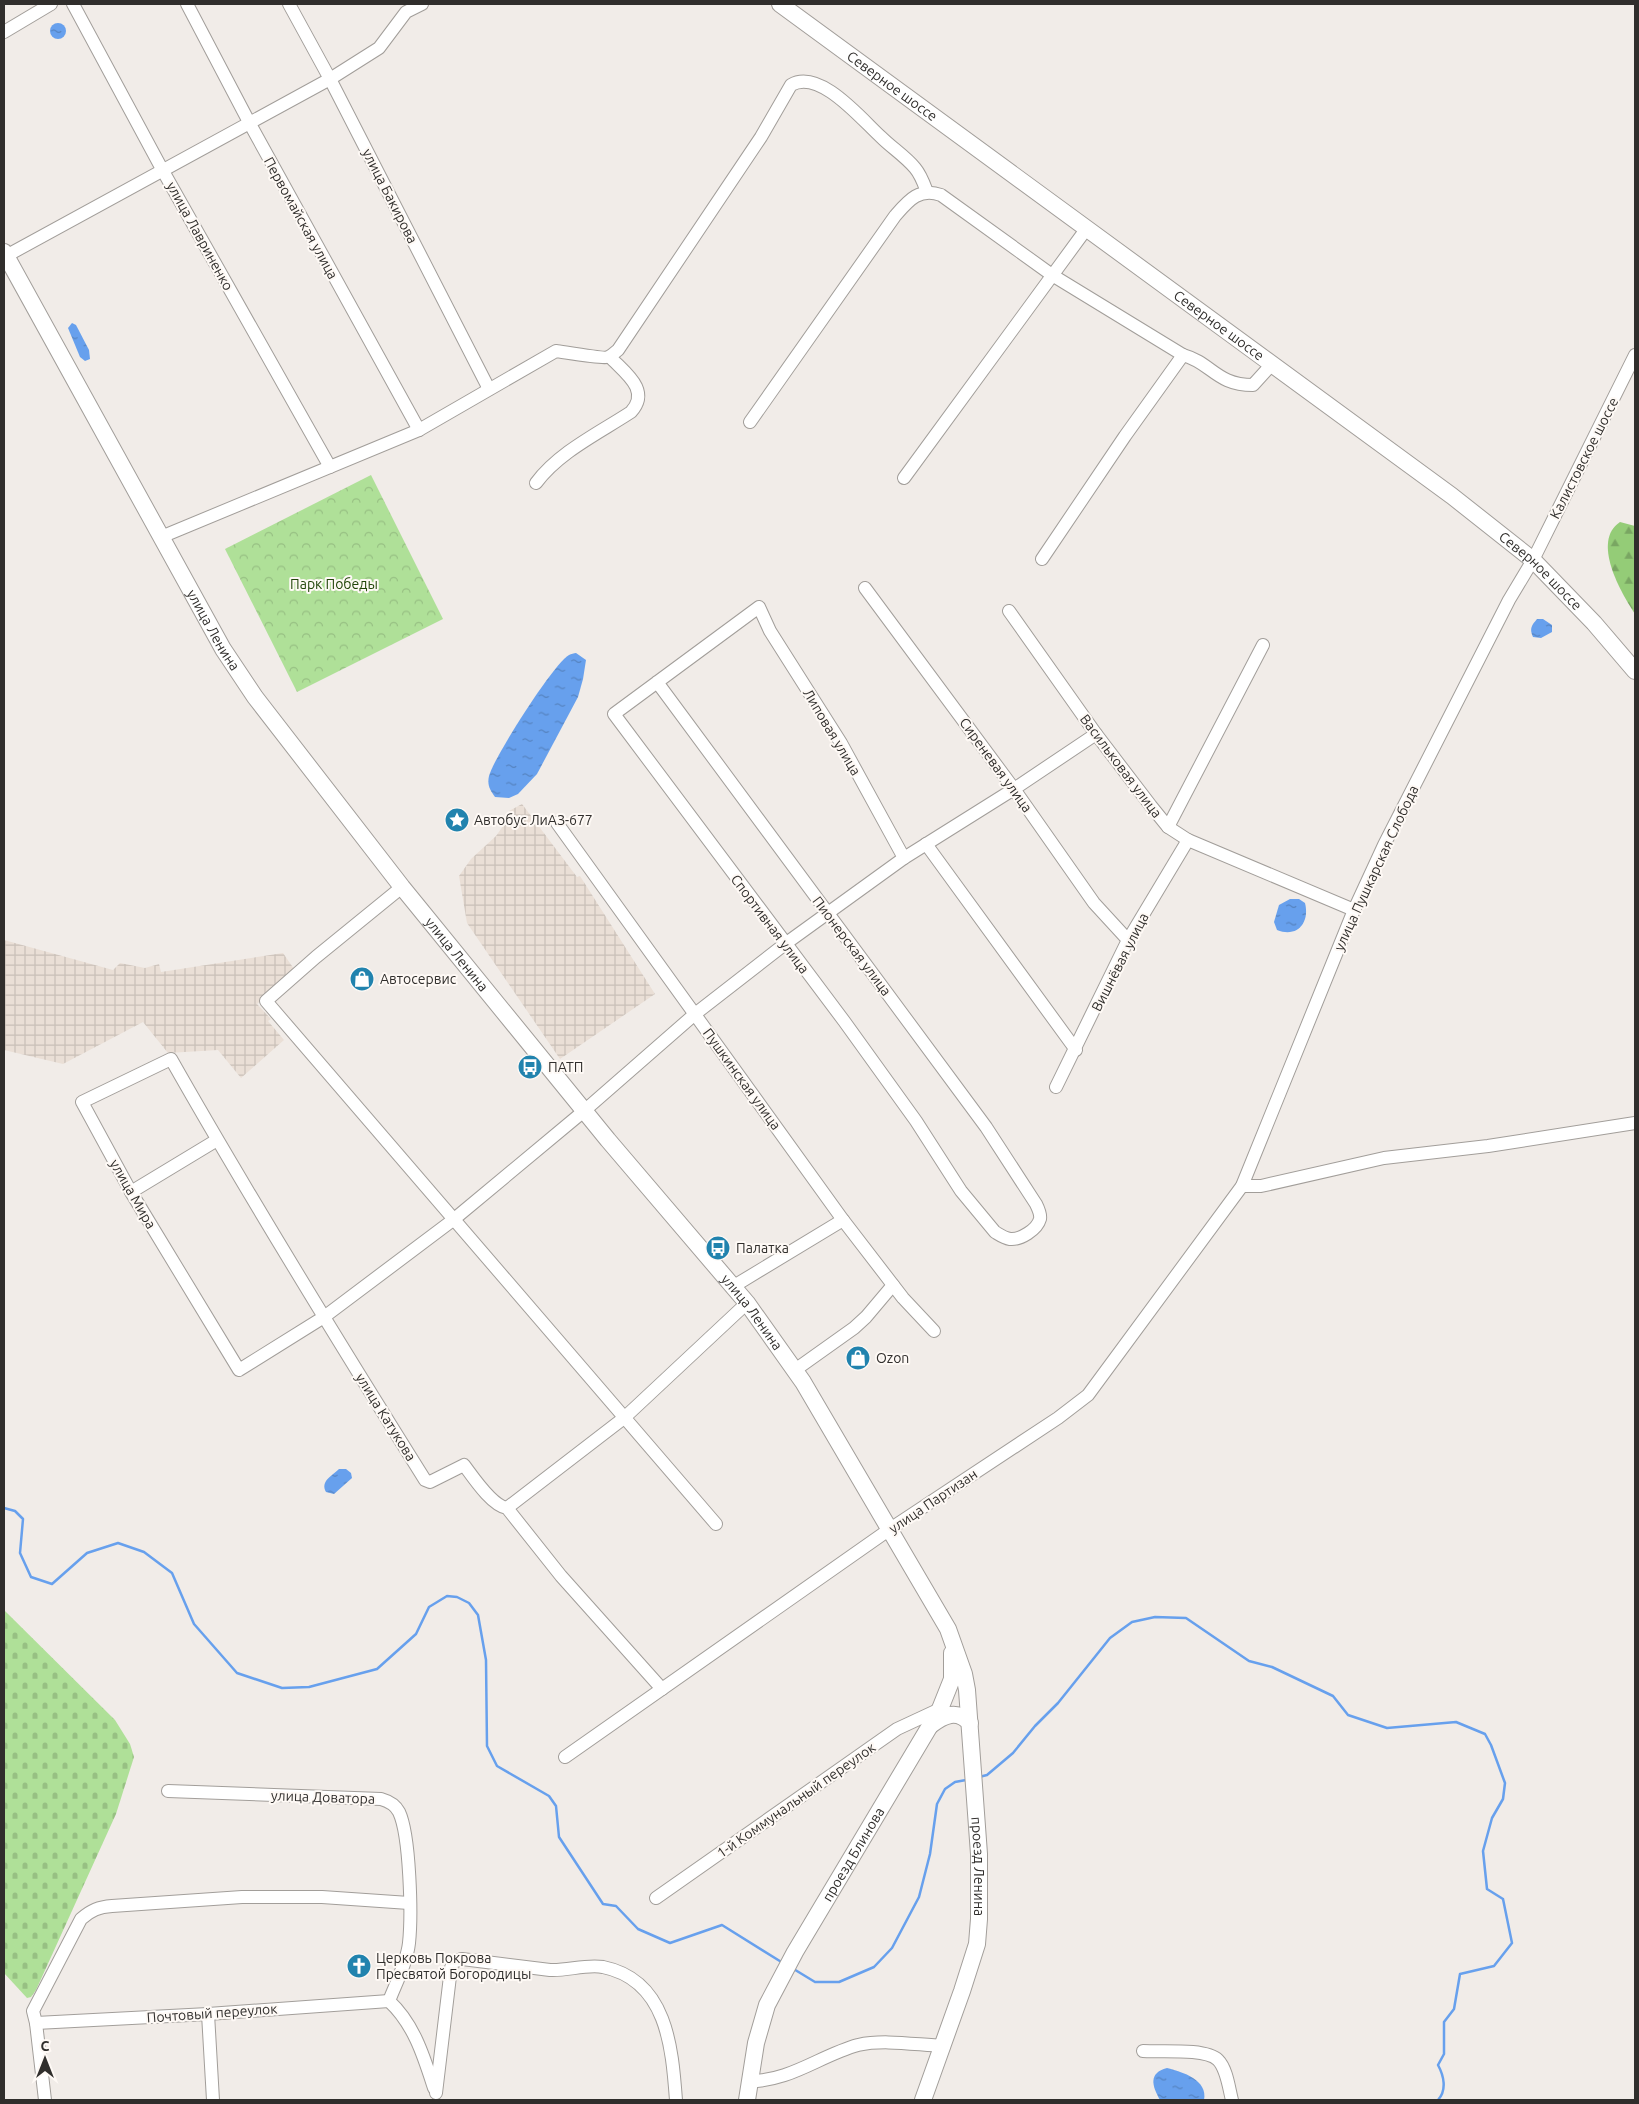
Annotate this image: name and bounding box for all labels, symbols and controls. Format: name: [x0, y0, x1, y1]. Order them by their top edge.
street label: Северное шоссе: [844, 48, 940, 124]
street label: улица Бакирова: [359, 146, 421, 246]
street label: Первомайская улица: [261, 154, 341, 282]
street label: улица Лавриненко: [163, 179, 237, 293]
street label: Северное шоссе: [1171, 287, 1267, 364]
street label: Калистовское шоссе: [1546, 395, 1622, 521]
street label: Северное шоссе: [1496, 528, 1585, 614]
park label: Парк Победы: [290, 576, 378, 592]
street label: улица Ленина: [184, 587, 243, 673]
street label: Липовая улица: [800, 686, 864, 778]
street label: Васильковая улица: [1077, 711, 1165, 821]
street label: Сиреневая улица: [956, 715, 1036, 815]
street label: улица Пушкарская Слобода: [1331, 783, 1421, 953]
place icon: Автобус ЛиАЗ-677: [444, 807, 470, 833]
place label: Автобус ЛиАЗ-677: [474, 812, 593, 828]
street label: Спортивная улица: [728, 871, 812, 977]
street label: Пионерская улица: [809, 893, 895, 999]
street label: Вишнёвая улица: [1088, 910, 1152, 1014]
street label: улица Ленина: [422, 914, 492, 995]
shop icon: Автосервис: [349, 966, 375, 992]
place label: Автосервис: [380, 971, 457, 987]
street label: Пушкинская улица: [700, 1025, 784, 1133]
bus stop icon: ПАТП: [517, 1054, 543, 1080]
place label: ПАТП: [548, 1059, 584, 1075]
street label: улица Мира: [107, 1156, 159, 1232]
bus stop icon: Палатка: [705, 1235, 731, 1261]
place label: Палатка: [736, 1240, 789, 1256]
street label: улица Ленина: [718, 1271, 786, 1353]
shop icon: Ozon: [845, 1345, 871, 1371]
place label: Ozon: [876, 1350, 909, 1366]
street label: улица Катукова: [353, 1370, 419, 1464]
street label: улица Партизан: [886, 1466, 980, 1536]
street label: 1-й Коммунальный переулок: [714, 1739, 878, 1861]
street label: улица Доватора: [271, 1787, 375, 1807]
street label: проезд Блинова: [819, 1804, 888, 1904]
street label: проезд Ленина: [968, 1816, 987, 1916]
place label: Церковь Покрова Пресвятой Богородицы: [376, 1950, 531, 1982]
church icon: Церковь Покрова Пресвятой Богородицы: [346, 1953, 372, 1979]
street label: Почтовый переулок: [146, 2000, 278, 2026]
north arrow: [20, 2034, 70, 2084]
text: С: [41, 2038, 50, 2054]

